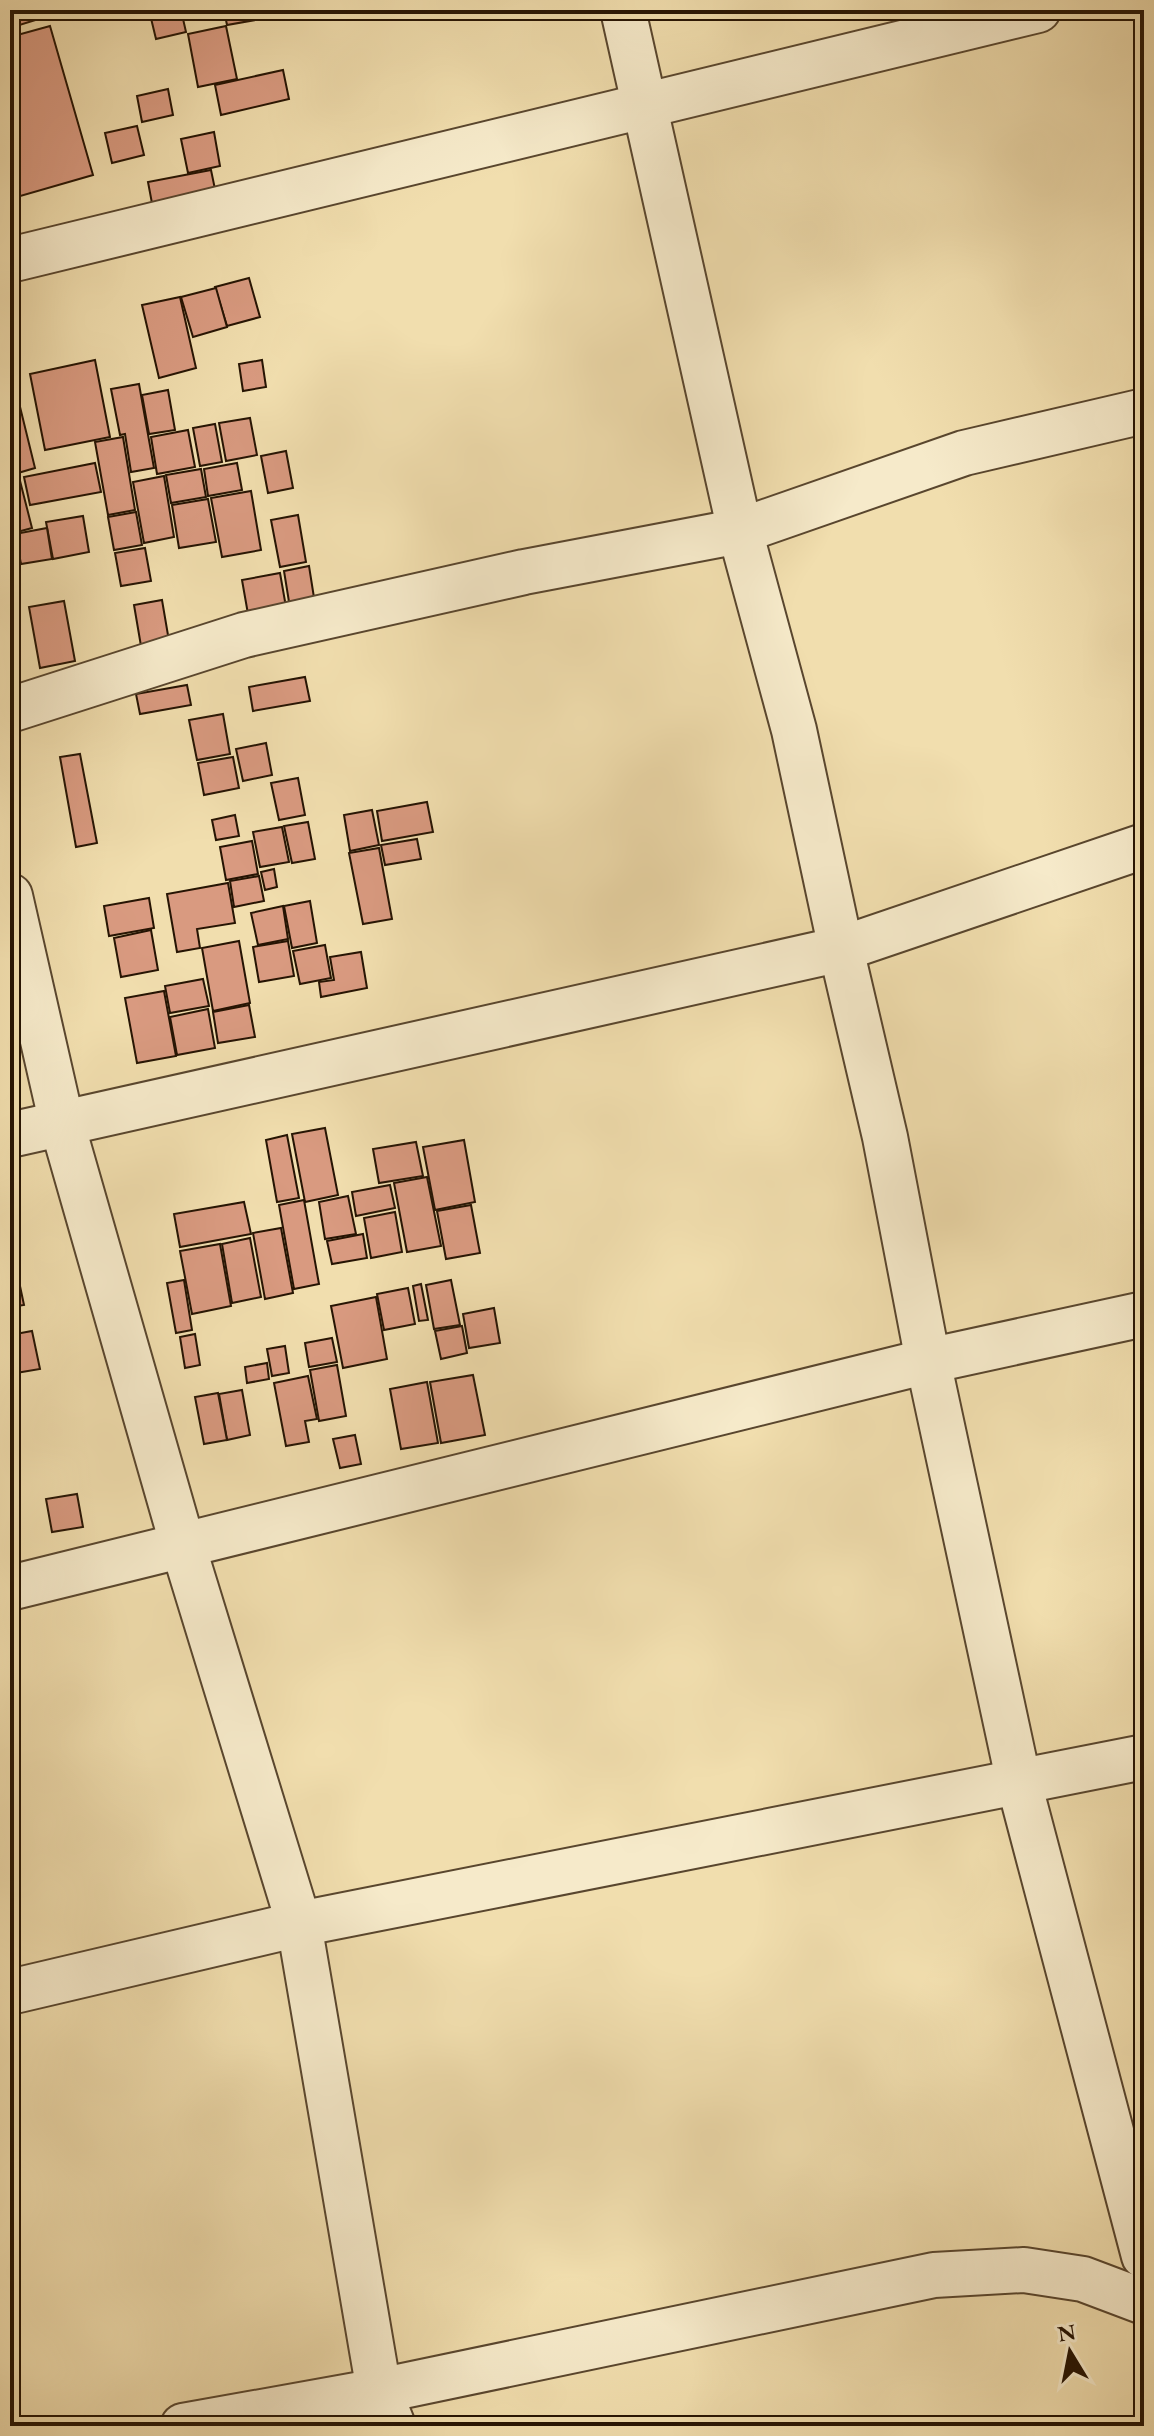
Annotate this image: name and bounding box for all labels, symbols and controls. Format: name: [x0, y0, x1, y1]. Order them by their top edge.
north arrow: [1030, 2312, 1110, 2392]
text: N: [1055, 2317, 1078, 2349]

